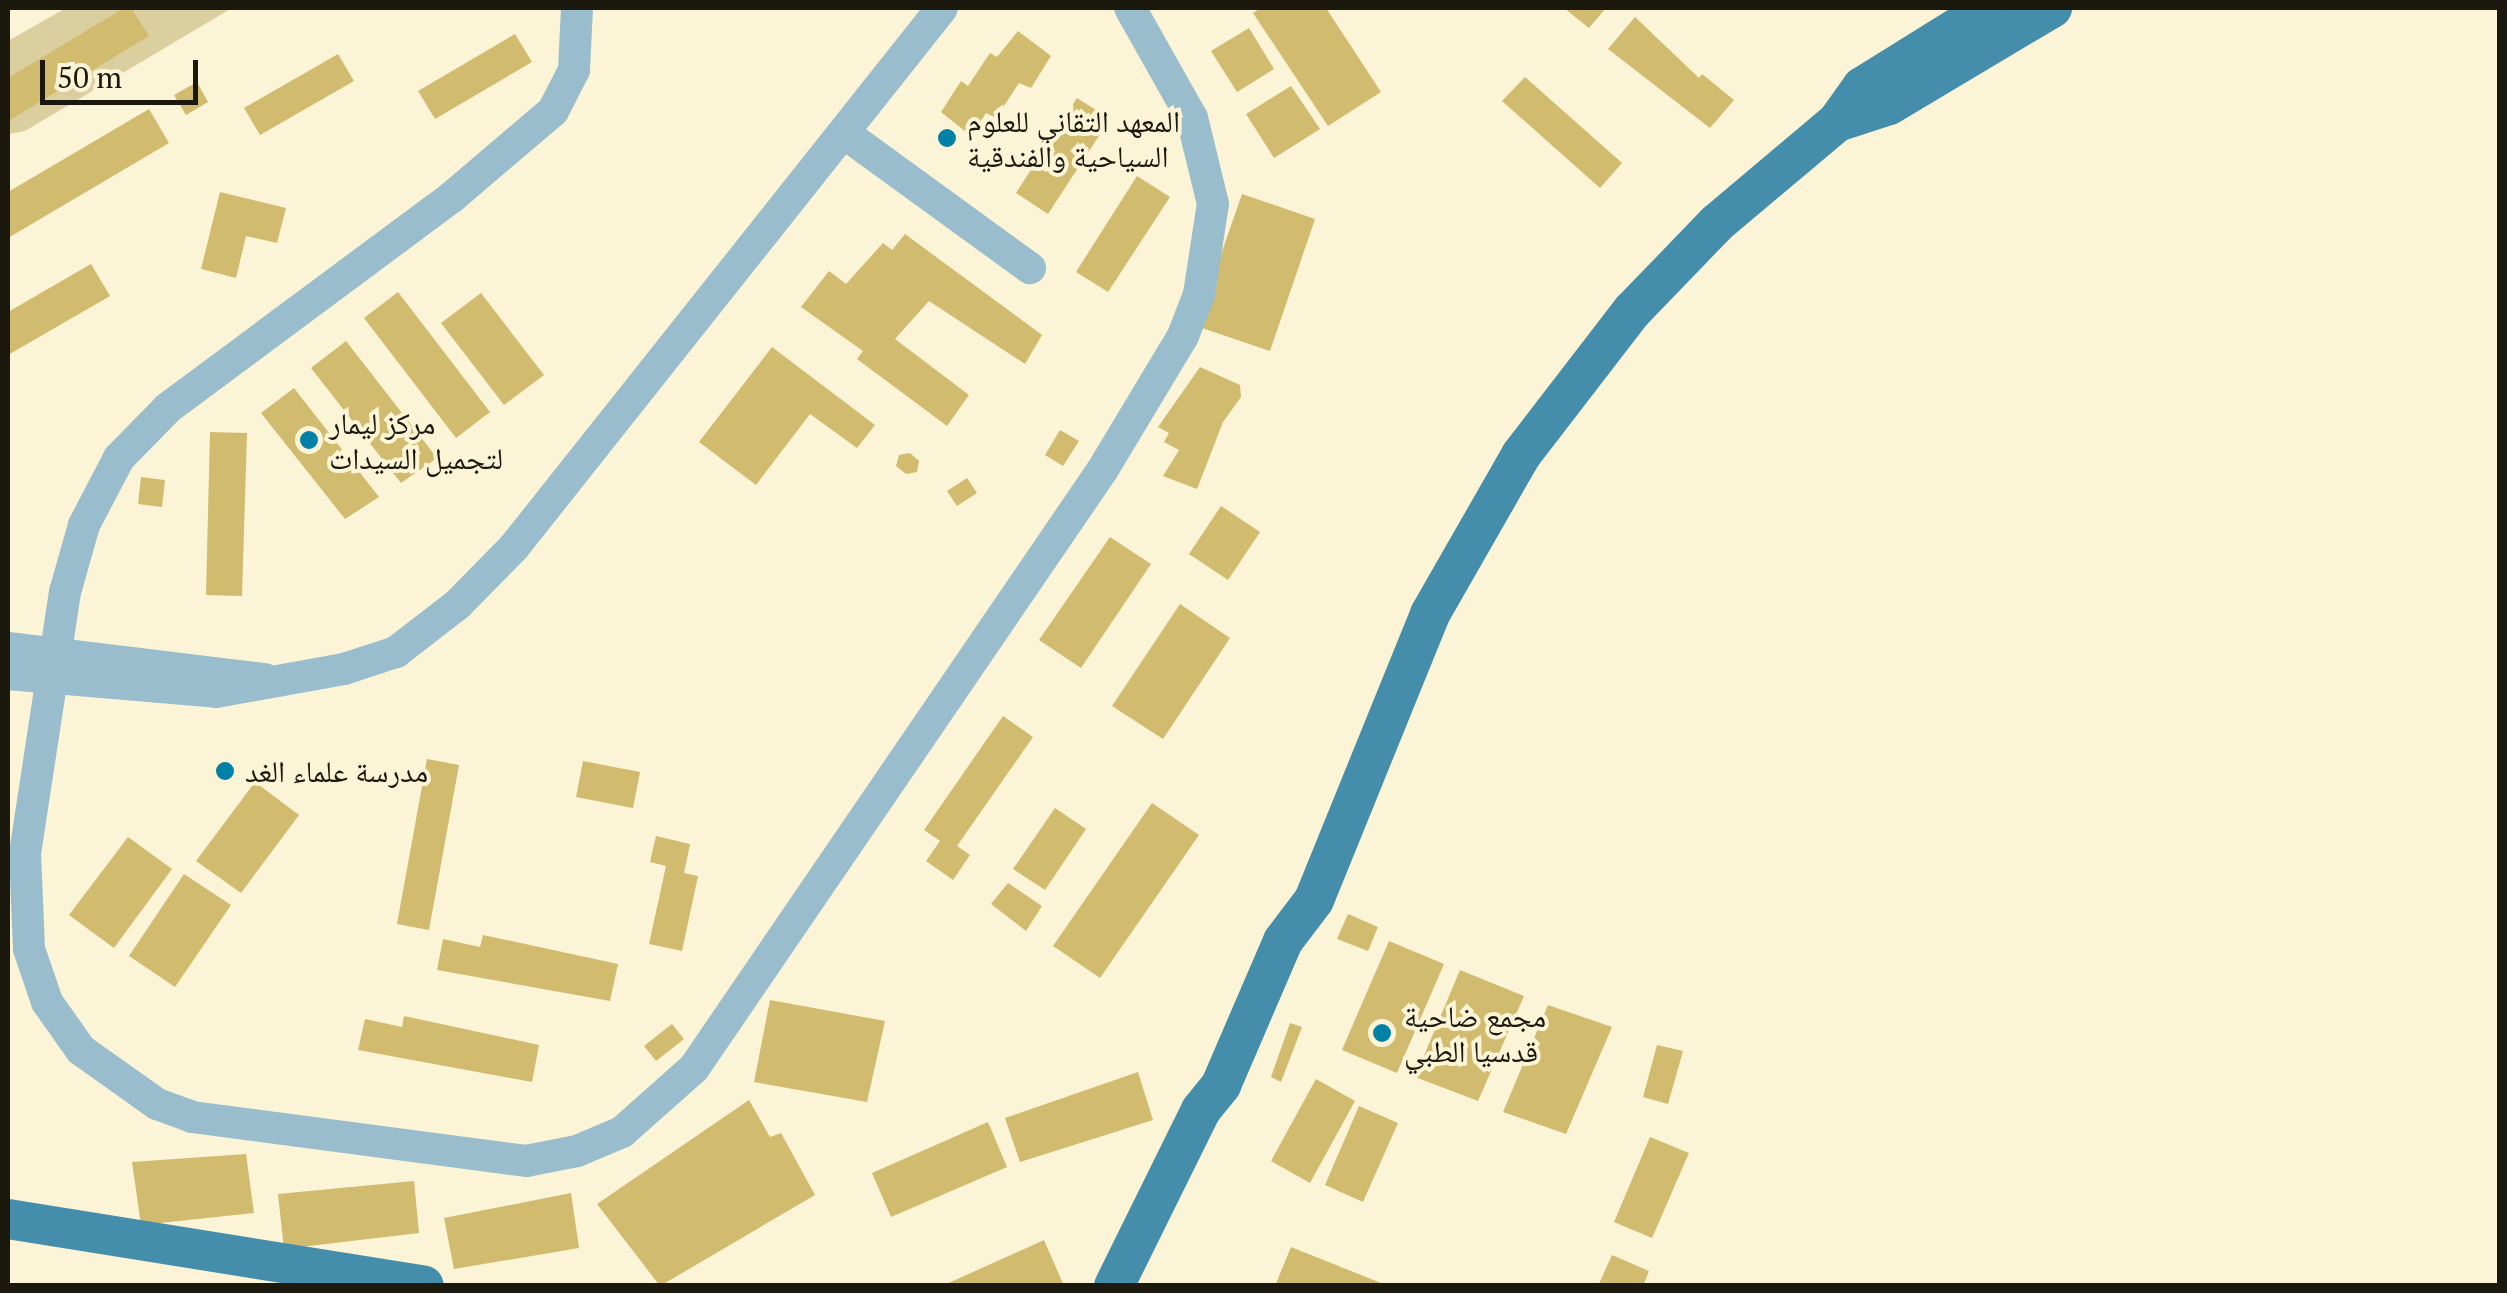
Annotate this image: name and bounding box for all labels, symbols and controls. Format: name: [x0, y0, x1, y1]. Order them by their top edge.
scale bar: [45, 40, 202, 102]
text: 50 m: [57, 57, 122, 97]
place label: المعهد التقاني للعلوم السياحية والفندقية: [967, 103, 1180, 174]
marker: المعهد التقاني للعلوم السياحية والفندقية: [936, 127, 958, 149]
place label: مركز ليمار لتجميل السيدات: [329, 405, 503, 476]
marker: مركز ليمار لتجميل السيدات: [298, 429, 320, 451]
place label: مدرسة علماء الغد: [245, 753, 428, 789]
marker: مدرسة علماء الغد: [214, 760, 236, 782]
place label: مجمع ضاحية قدسيا الطبي: [1404, 998, 1546, 1068]
marker: مجمع ضاحية قدسيا الطبي: [1369, 1020, 1395, 1046]

